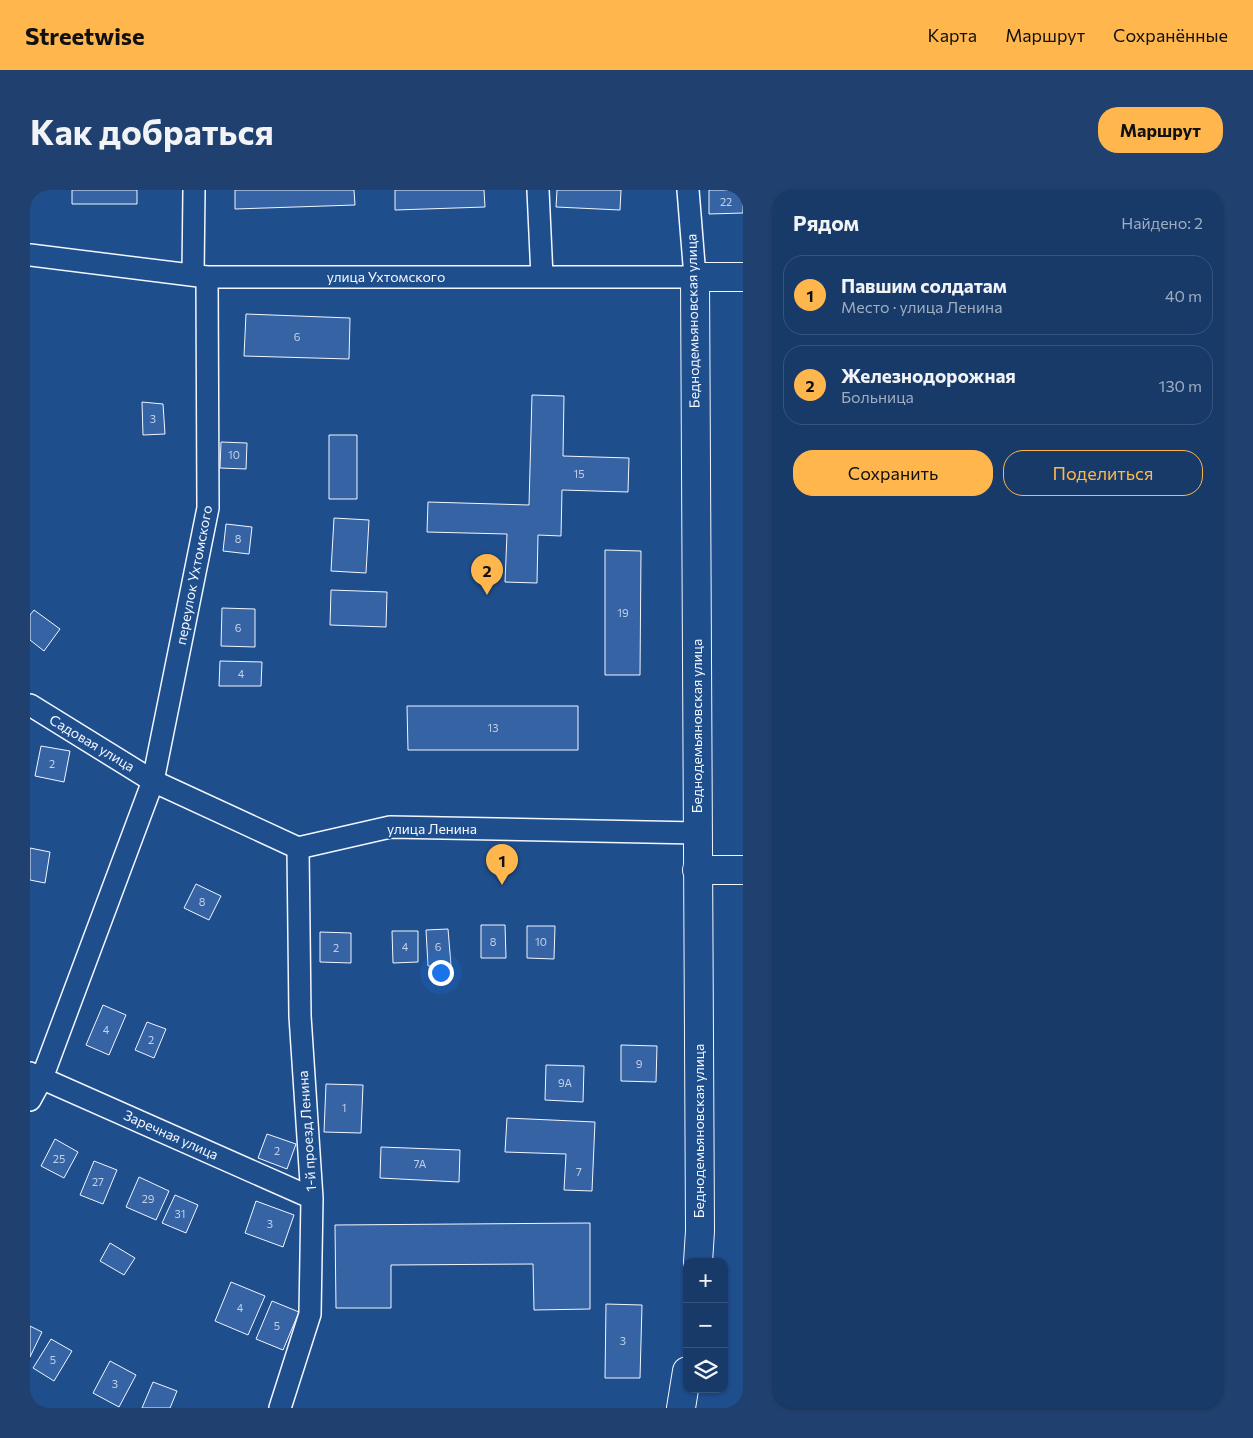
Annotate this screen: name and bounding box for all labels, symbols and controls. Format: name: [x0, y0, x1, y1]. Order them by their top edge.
text: Streetwise: [25, 21, 145, 50]
text: Карта: [928, 24, 977, 46]
text: Маршрут: [1005, 24, 1085, 46]
text: Сохранённые: [1113, 24, 1228, 46]
button: Маршрут: [1098, 107, 1223, 153]
text: Как добраться: [30, 109, 274, 152]
house number: 22: [720, 195, 732, 208]
text: Рядом: [793, 210, 859, 235]
text: Найдено: 2: [1121, 213, 1203, 232]
street label: Беднодемьяновская улица: [682, 234, 703, 408]
street label: улица Ухтомского: [327, 268, 445, 285]
text: Павшим солдатам: [841, 274, 1007, 297]
text: 1: [806, 286, 814, 305]
text: 40 m: [1165, 286, 1202, 305]
text: Место · улица Ленина: [841, 297, 1003, 316]
house number: 6: [294, 330, 301, 343]
text: Железнодорожная: [841, 364, 1016, 387]
text: 2: [805, 376, 815, 395]
text: 130 m: [1159, 376, 1202, 395]
text: Больница: [841, 387, 914, 406]
house number: 3: [150, 412, 156, 425]
house number: 10: [228, 448, 240, 461]
button: Сохранить: [793, 450, 993, 496]
button: Поделиться: [1003, 450, 1203, 496]
house number: 15: [573, 467, 585, 480]
street label: переулок Ухтомского: [172, 504, 215, 646]
house number: 8: [235, 532, 242, 545]
pin: 2: [471, 554, 503, 595]
house number: 19: [617, 606, 629, 619]
house number: 6: [235, 621, 242, 634]
street label: Беднодемьяновская улица: [688, 639, 705, 813]
house number: 4: [238, 667, 245, 680]
street label: Садовая улица: [47, 710, 138, 775]
house number: 13: [488, 721, 498, 734]
house number: 2: [49, 757, 55, 770]
street label: улица Ленина: [387, 820, 477, 837]
pin: 1: [486, 844, 518, 885]
house number: 8: [199, 895, 206, 908]
house number: 8: [490, 935, 497, 948]
house number: 10: [535, 935, 547, 948]
house number: 4: [402, 940, 409, 953]
house number: 6: [435, 940, 442, 953]
house number: 2: [333, 941, 339, 954]
your location: [428, 960, 454, 986]
house number: 4: [103, 1023, 110, 1036]
house number: 2: [148, 1033, 154, 1046]
street label: Беднодемьяновская улица: [690, 1044, 707, 1218]
house number: 9: [636, 1057, 643, 1070]
street label: 1-й проезд Ленина: [294, 1070, 319, 1192]
house number: 9А: [558, 1076, 572, 1089]
house number: 1: [342, 1101, 346, 1114]
street label: Заречная улица: [121, 1106, 221, 1163]
house number: 2: [274, 1144, 280, 1157]
house number: 25: [53, 1152, 65, 1165]
house number: 7А: [414, 1157, 427, 1170]
house number: 7: [576, 1165, 582, 1178]
house number: 27: [92, 1175, 104, 1188]
house number: 29: [142, 1192, 155, 1205]
house number: 31: [175, 1207, 185, 1220]
house number: 3: [267, 1217, 273, 1230]
map controls: [683, 1258, 728, 1393]
button: +: [683, 1258, 728, 1303]
house number: 4: [237, 1301, 244, 1314]
button: −: [683, 1303, 728, 1348]
house number: 5: [274, 1319, 280, 1332]
house number: 3: [620, 1334, 626, 1347]
button: layers: [683, 1348, 728, 1393]
house number: 5: [50, 1353, 56, 1366]
house number: 3: [112, 1377, 118, 1390]

